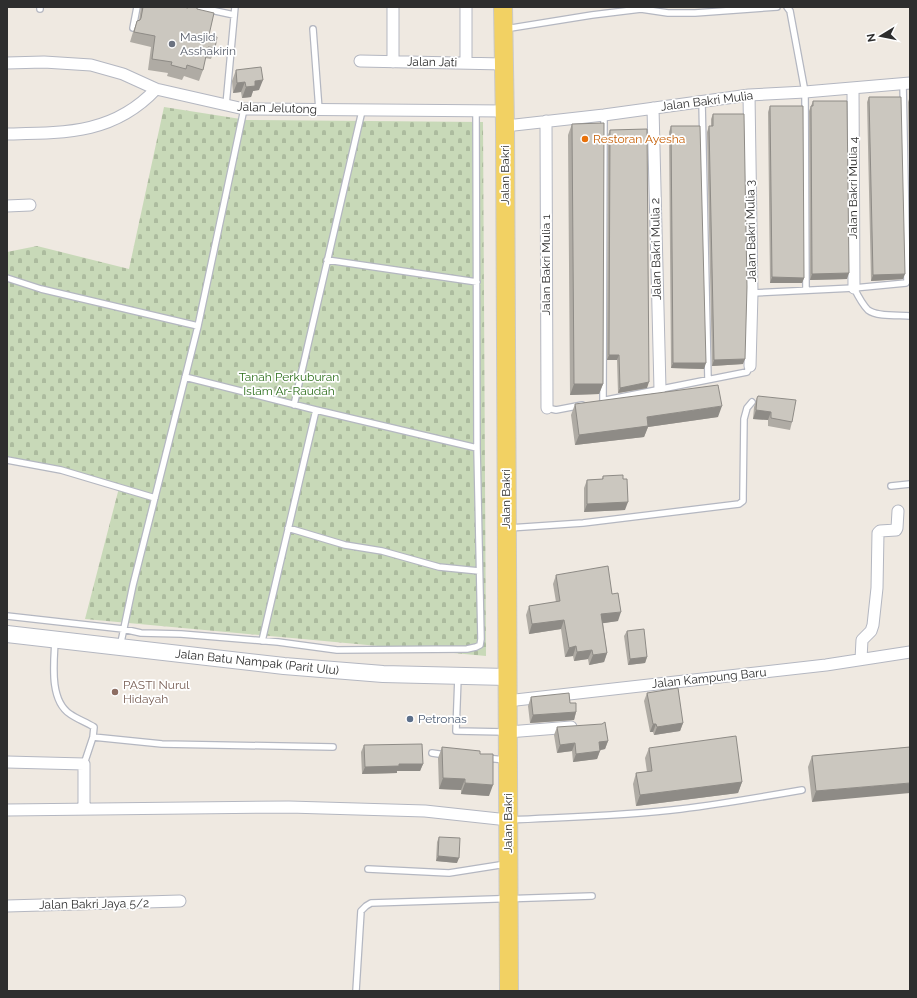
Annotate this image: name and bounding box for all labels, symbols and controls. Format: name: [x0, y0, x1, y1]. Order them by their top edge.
north arrow: [861, 16, 901, 56]
place label: Masjid Asshakirin: [180, 30, 236, 58]
text: N: [865, 32, 879, 43]
marker: Masjid Asshakirin: [167, 39, 177, 49]
street label: Jalan Jati: [407, 55, 457, 69]
street label: Jalan Bakri Mulia: [660, 88, 754, 114]
street label: Jalan Jelutong: [237, 100, 317, 116]
place label: Restoran Ayesha: [593, 132, 685, 146]
marker: Restoran Ayesha: [580, 134, 590, 144]
street label: Jalan Bakri Mulia 4: [846, 136, 860, 239]
street label: Jalan Bakri: [498, 145, 512, 205]
street label: Jalan Bakri Mulia 3: [743, 180, 759, 282]
street label: Jalan Bakri Mulia 2: [648, 198, 664, 300]
street label: Jalan Bakri Mulia 1: [539, 214, 553, 316]
park label: Tanah Perkuburan Islam Ar-Raudah: [239, 370, 339, 398]
street label: Jalan Bakri: [499, 469, 513, 529]
street label: Jalan Batu Nampak (Parit Ulu): [174, 646, 340, 678]
street label: Jalan Kampung Baru: [651, 665, 767, 691]
place label: PASTI Nurul Hidayah: [123, 678, 190, 706]
marker: PASTI Nurul Hidayah: [110, 687, 120, 697]
place label: Petronas: [418, 712, 467, 726]
marker: Petronas: [405, 714, 415, 724]
street label: Jalan Bakri: [501, 793, 515, 853]
street label: Jalan Bakri Jaya 5/2: [39, 896, 149, 912]

